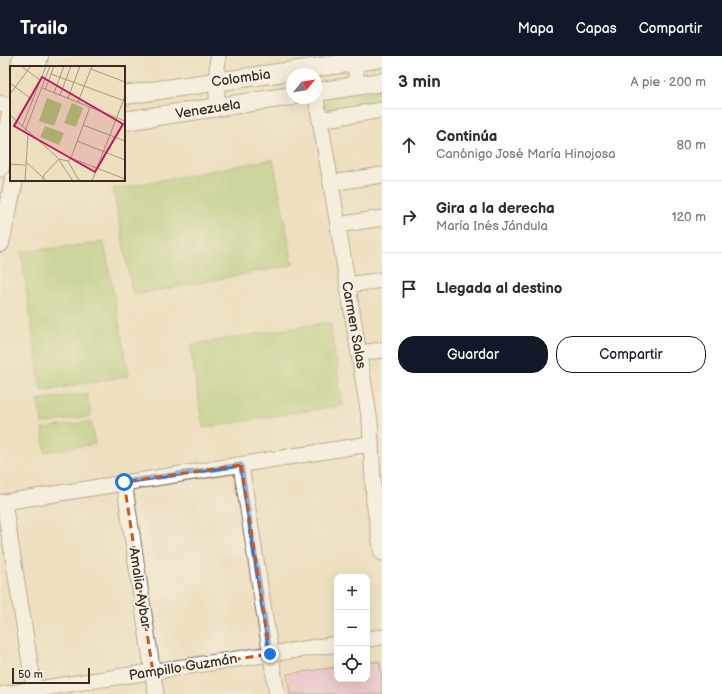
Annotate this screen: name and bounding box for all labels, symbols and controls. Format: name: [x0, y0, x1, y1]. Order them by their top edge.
text: Trailo: [20, 17, 68, 40]
text: Mapa: [518, 20, 554, 37]
text: Capas: [576, 20, 617, 37]
text: Compartir: [639, 20, 702, 37]
street label: Colombia: [210, 65, 272, 91]
inset map: [10, 66, 125, 181]
north arrow: [286, 68, 322, 104]
text: 3 min: [398, 72, 441, 92]
text: A pie · 200 m: [631, 74, 706, 90]
street label: Venezuela: [174, 95, 242, 123]
text: Continúa: [436, 127, 497, 146]
icon: ahead: [398, 134, 420, 156]
text: 80 m: [677, 137, 706, 153]
text: Canónigo José María Hinojosa: [436, 146, 616, 162]
text: Gira a la derecha: [436, 199, 555, 218]
icon: right: [398, 206, 420, 228]
text: 120 m: [671, 209, 706, 225]
text: María Inés Jándula: [436, 218, 548, 234]
icon: arrive: [398, 278, 420, 300]
text: Llegada al destino: [436, 279, 562, 298]
street label: Carmen Salas: [338, 280, 370, 370]
button: Guardar: [398, 336, 548, 373]
button: Compartir: [556, 336, 706, 373]
route start: [115, 473, 133, 491]
street label: Amalia Aybar: [125, 546, 155, 631]
map controls: [334, 574, 370, 682]
button: +: [334, 574, 370, 610]
button: −: [334, 610, 370, 646]
route end: [261, 645, 279, 663]
button: locate: [334, 646, 370, 682]
street label: Pampillo Guzmán: [128, 650, 238, 684]
scale bar: [12, 666, 90, 685]
text: 50 m: [18, 668, 43, 681]

